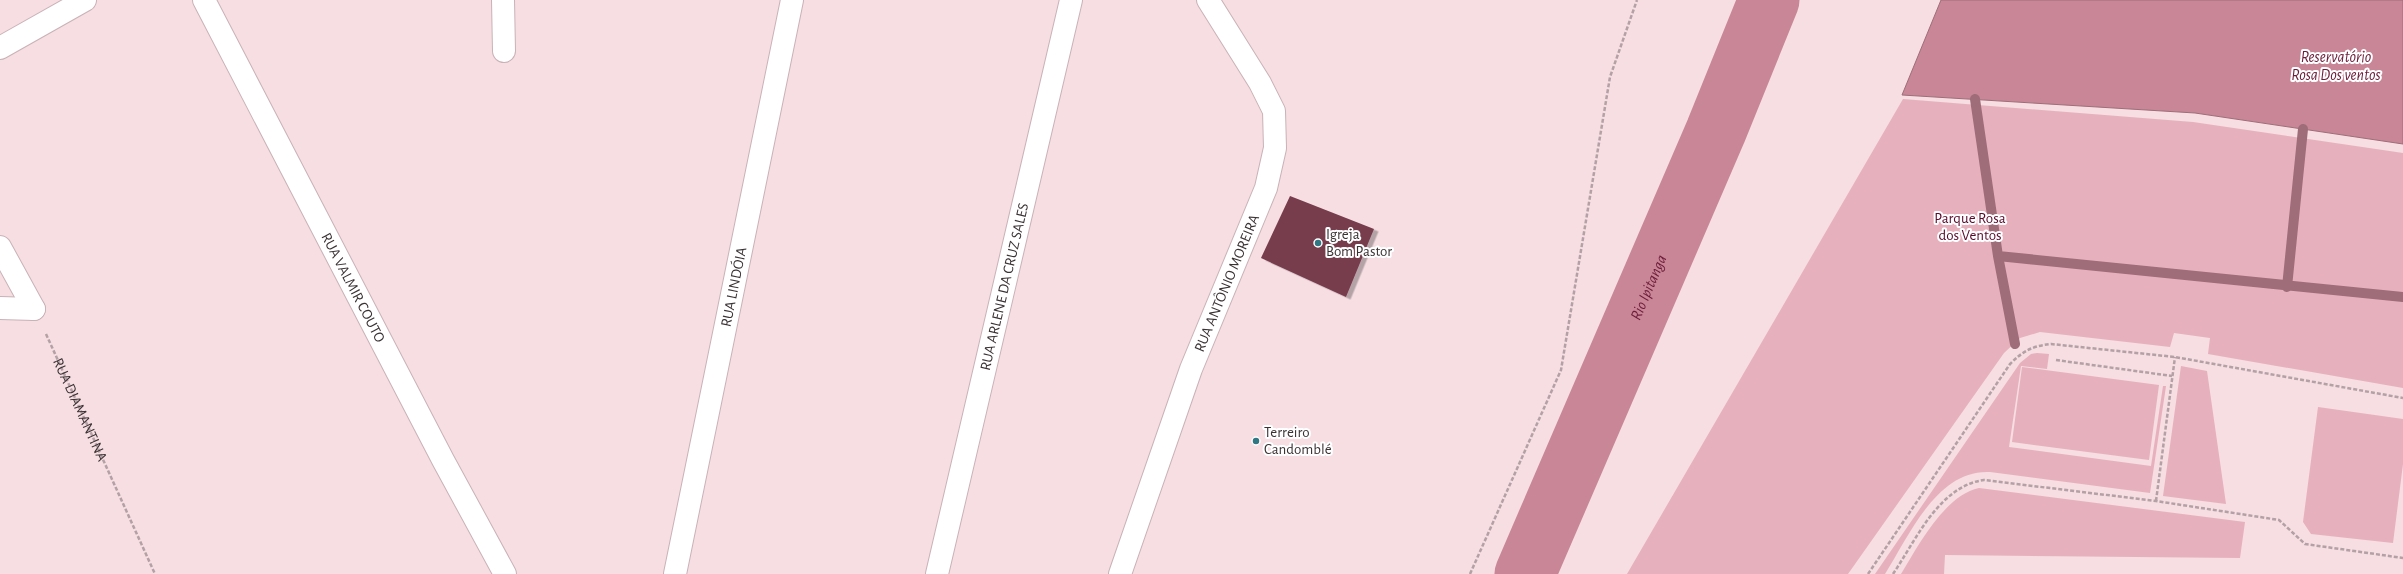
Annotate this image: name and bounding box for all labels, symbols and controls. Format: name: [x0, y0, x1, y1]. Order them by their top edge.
water label: Reservatório Rosa Dos ventos: [2291, 49, 2381, 83]
street label: RUA ARLENE DA CRUZ SALES: [977, 202, 1031, 372]
park label: Parque Rosa dos Ventos: [1934, 211, 2006, 243]
street label: RUA ANTÔNIO MOREIRA: [1191, 212, 1262, 354]
place label: Igreja Bom Pastor: [1326, 227, 1392, 259]
street label: RUA VALMIR COUTO: [319, 230, 388, 345]
marker: Igreja Bom Pastor: [1313, 238, 1323, 248]
street label: RUA LINDÓIA: [718, 245, 749, 328]
water label: Rio Ipitanga: [1627, 253, 1670, 322]
street label: RUA DIAMANTINA: [50, 356, 110, 464]
place label: Terreiro Candomblé: [1264, 425, 1332, 457]
marker: Terreiro Candomblé: [1251, 436, 1261, 446]

